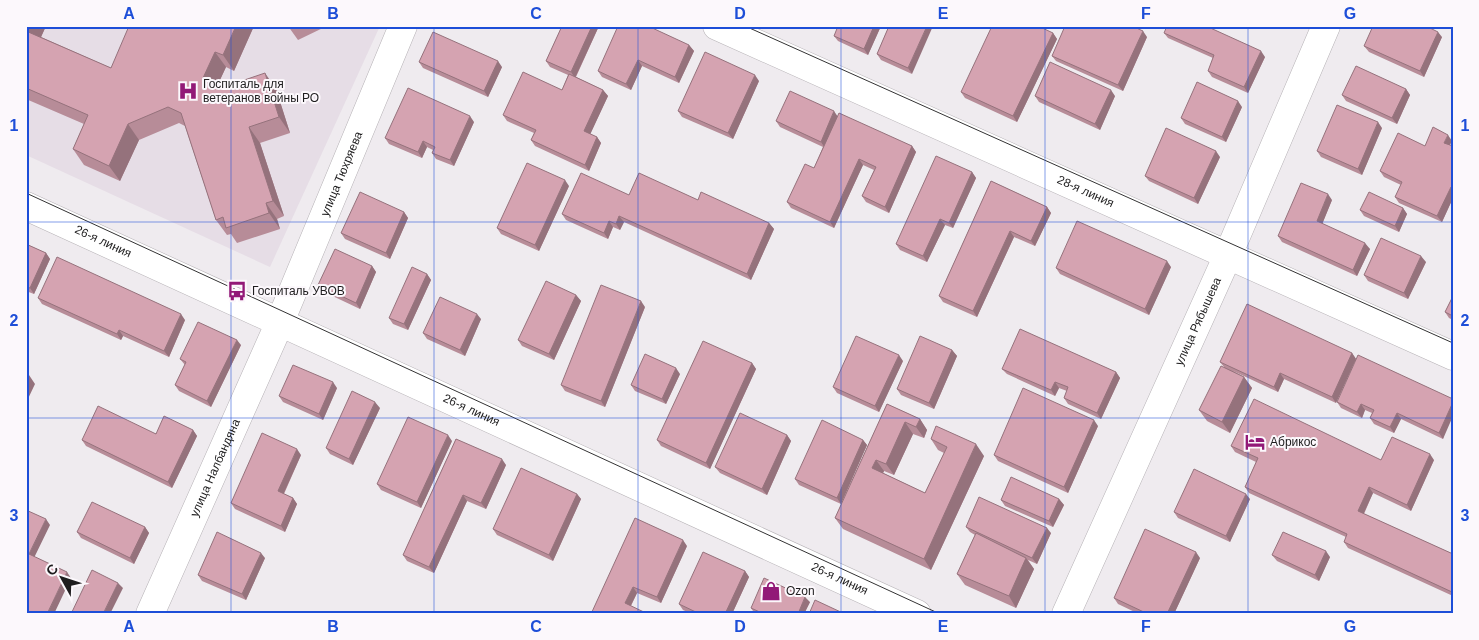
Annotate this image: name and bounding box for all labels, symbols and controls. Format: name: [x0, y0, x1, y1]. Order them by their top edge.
text: A: [123, 5, 135, 22]
text: B: [327, 5, 339, 22]
text: C: [530, 5, 542, 22]
text: D: [734, 5, 746, 22]
text: E: [938, 5, 949, 22]
text: F: [1141, 5, 1151, 22]
text: G: [1344, 5, 1356, 22]
place label: Госпиталь для ветеранов войны РО: [203, 77, 319, 105]
hospital icon: Госпиталь для ветеранов войны РО: [177, 80, 199, 102]
text: 1: [10, 117, 19, 134]
text: 1: [1461, 117, 1470, 134]
street label: улица Тюхряева: [318, 129, 366, 218]
street label: 28-я линия: [1055, 172, 1116, 210]
street label: 26-я линия: [73, 222, 134, 260]
street label: улица Рябышева: [1172, 275, 1224, 368]
bus stop icon: Госпиталь УВОВ: [226, 280, 248, 302]
place label: Госпиталь УВОВ: [252, 284, 345, 298]
text: 2: [10, 312, 19, 329]
text: 2: [1461, 312, 1470, 329]
street label: 26-я линия: [441, 391, 502, 429]
street label: улица Налбандяна: [187, 416, 243, 519]
hotel icon: Абрикос: [1244, 431, 1266, 453]
place label: Абрикос: [1270, 435, 1316, 449]
text: 3: [10, 507, 19, 524]
text: 3: [1461, 507, 1470, 524]
north arrow: [38, 552, 88, 602]
street label: 26-я линия: [809, 560, 870, 598]
text: С: [43, 561, 61, 579]
shop icon: Ozon: [760, 580, 782, 602]
place label: Ozon: [786, 584, 815, 598]
text: A: [123, 618, 135, 635]
text: B: [327, 618, 339, 635]
text: C: [530, 618, 542, 635]
text: D: [734, 618, 746, 635]
text: E: [938, 618, 949, 635]
text: F: [1141, 618, 1151, 635]
text: G: [1344, 618, 1356, 635]

